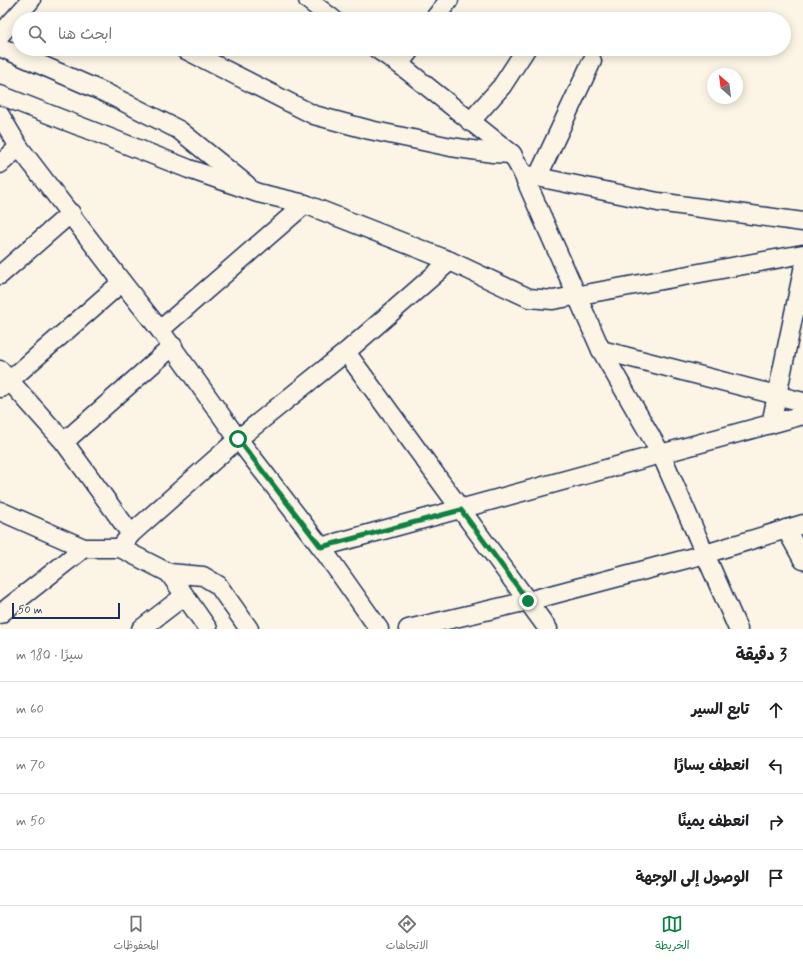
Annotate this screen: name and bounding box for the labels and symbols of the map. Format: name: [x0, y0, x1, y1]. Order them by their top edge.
north arrow: [707, 68, 743, 104]
route start: [229, 430, 247, 448]
route end: [519, 592, 537, 610]
scale bar: [12, 601, 120, 620]

